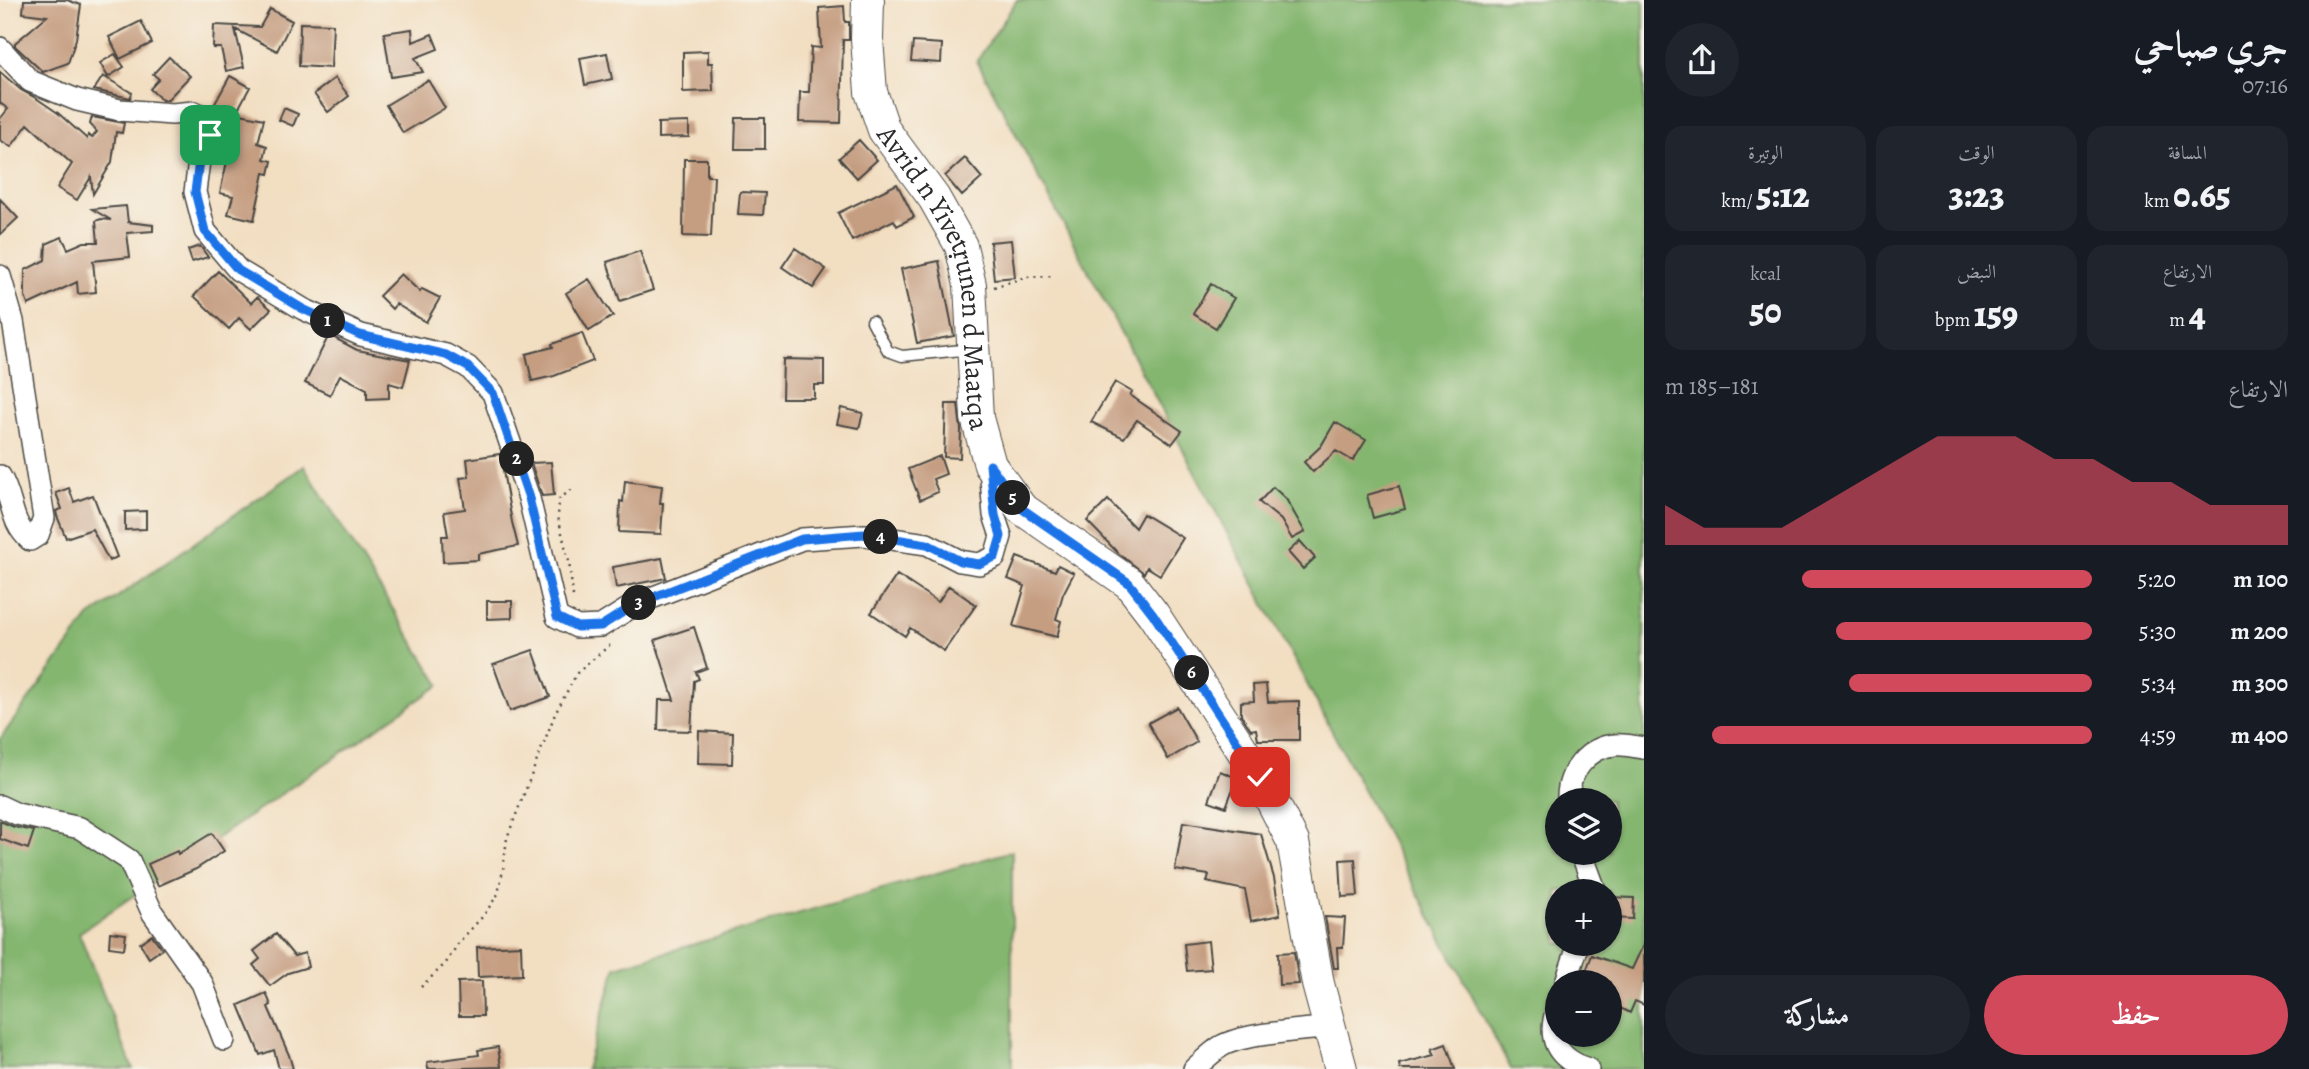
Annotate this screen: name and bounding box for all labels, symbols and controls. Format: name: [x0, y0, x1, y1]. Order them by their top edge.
text: جري صباحي: [2134, 18, 2288, 70]
button: share: [1665, 23, 1739, 97]
text: 07:16: [2242, 70, 2288, 101]
pin: [180, 105, 240, 165]
icon: arrive: [191, 116, 229, 154]
street label: Avrid n Yivetṛunen d Maatqa: [867, 117, 998, 434]
text: الوتيرة: [1748, 140, 1783, 166]
text: الوقت: [1958, 140, 1995, 166]
text: المسافة: [2168, 140, 2207, 166]
text: 5:12: [1757, 171, 1810, 219]
text: 3:23: [1948, 171, 2005, 219]
text: 0.65: [2173, 171, 2231, 219]
text: /km: [1721, 188, 1757, 214]
text: km: [2144, 188, 2173, 214]
text: النبض: [1957, 259, 1996, 285]
text: الارتفاع: [2163, 259, 2212, 285]
text: kcal: [1750, 261, 1781, 287]
text: 50: [1750, 287, 1781, 335]
text: 159: [1974, 290, 2018, 338]
text: 4: [2189, 290, 2206, 338]
pin: 1: [310, 304, 346, 338]
text: 1: [324, 307, 331, 333]
text: bpm: [1935, 307, 1974, 333]
text: m: [2169, 307, 2189, 333]
text: 181–185 m: [1665, 371, 1759, 402]
text: الارتفاع: [2228, 374, 2288, 405]
pin: 2: [500, 442, 534, 476]
text: 2: [512, 445, 521, 471]
pin: 5: [996, 480, 1030, 516]
text: 5: [1008, 484, 1017, 510]
pin: 4: [864, 520, 898, 554]
text: 4: [876, 523, 885, 549]
text: 5:20: [2137, 564, 2176, 595]
text: 100 m: [2233, 564, 2288, 595]
pin: 3: [622, 586, 656, 620]
text: 3: [634, 589, 643, 615]
text: 5:30: [2139, 616, 2176, 647]
text: 200 m: [2230, 616, 2288, 647]
pin: 6: [1174, 656, 1210, 690]
text: 6: [1187, 659, 1196, 685]
text: 5:34: [2141, 668, 2176, 699]
text: 300 m: [2232, 668, 2288, 699]
text: 4:59: [2140, 720, 2176, 751]
text: 400 m: [2231, 720, 2288, 751]
pin: [1230, 747, 1290, 807]
icon: check: [1241, 758, 1279, 796]
map controls: [1545, 788, 1622, 1047]
button: layers: [1545, 788, 1622, 865]
button: +: [1545, 879, 1622, 956]
button: −: [1545, 970, 1622, 1047]
button: مشاركة: [1665, 975, 1970, 1055]
button: حفظ: [1984, 975, 2288, 1055]

